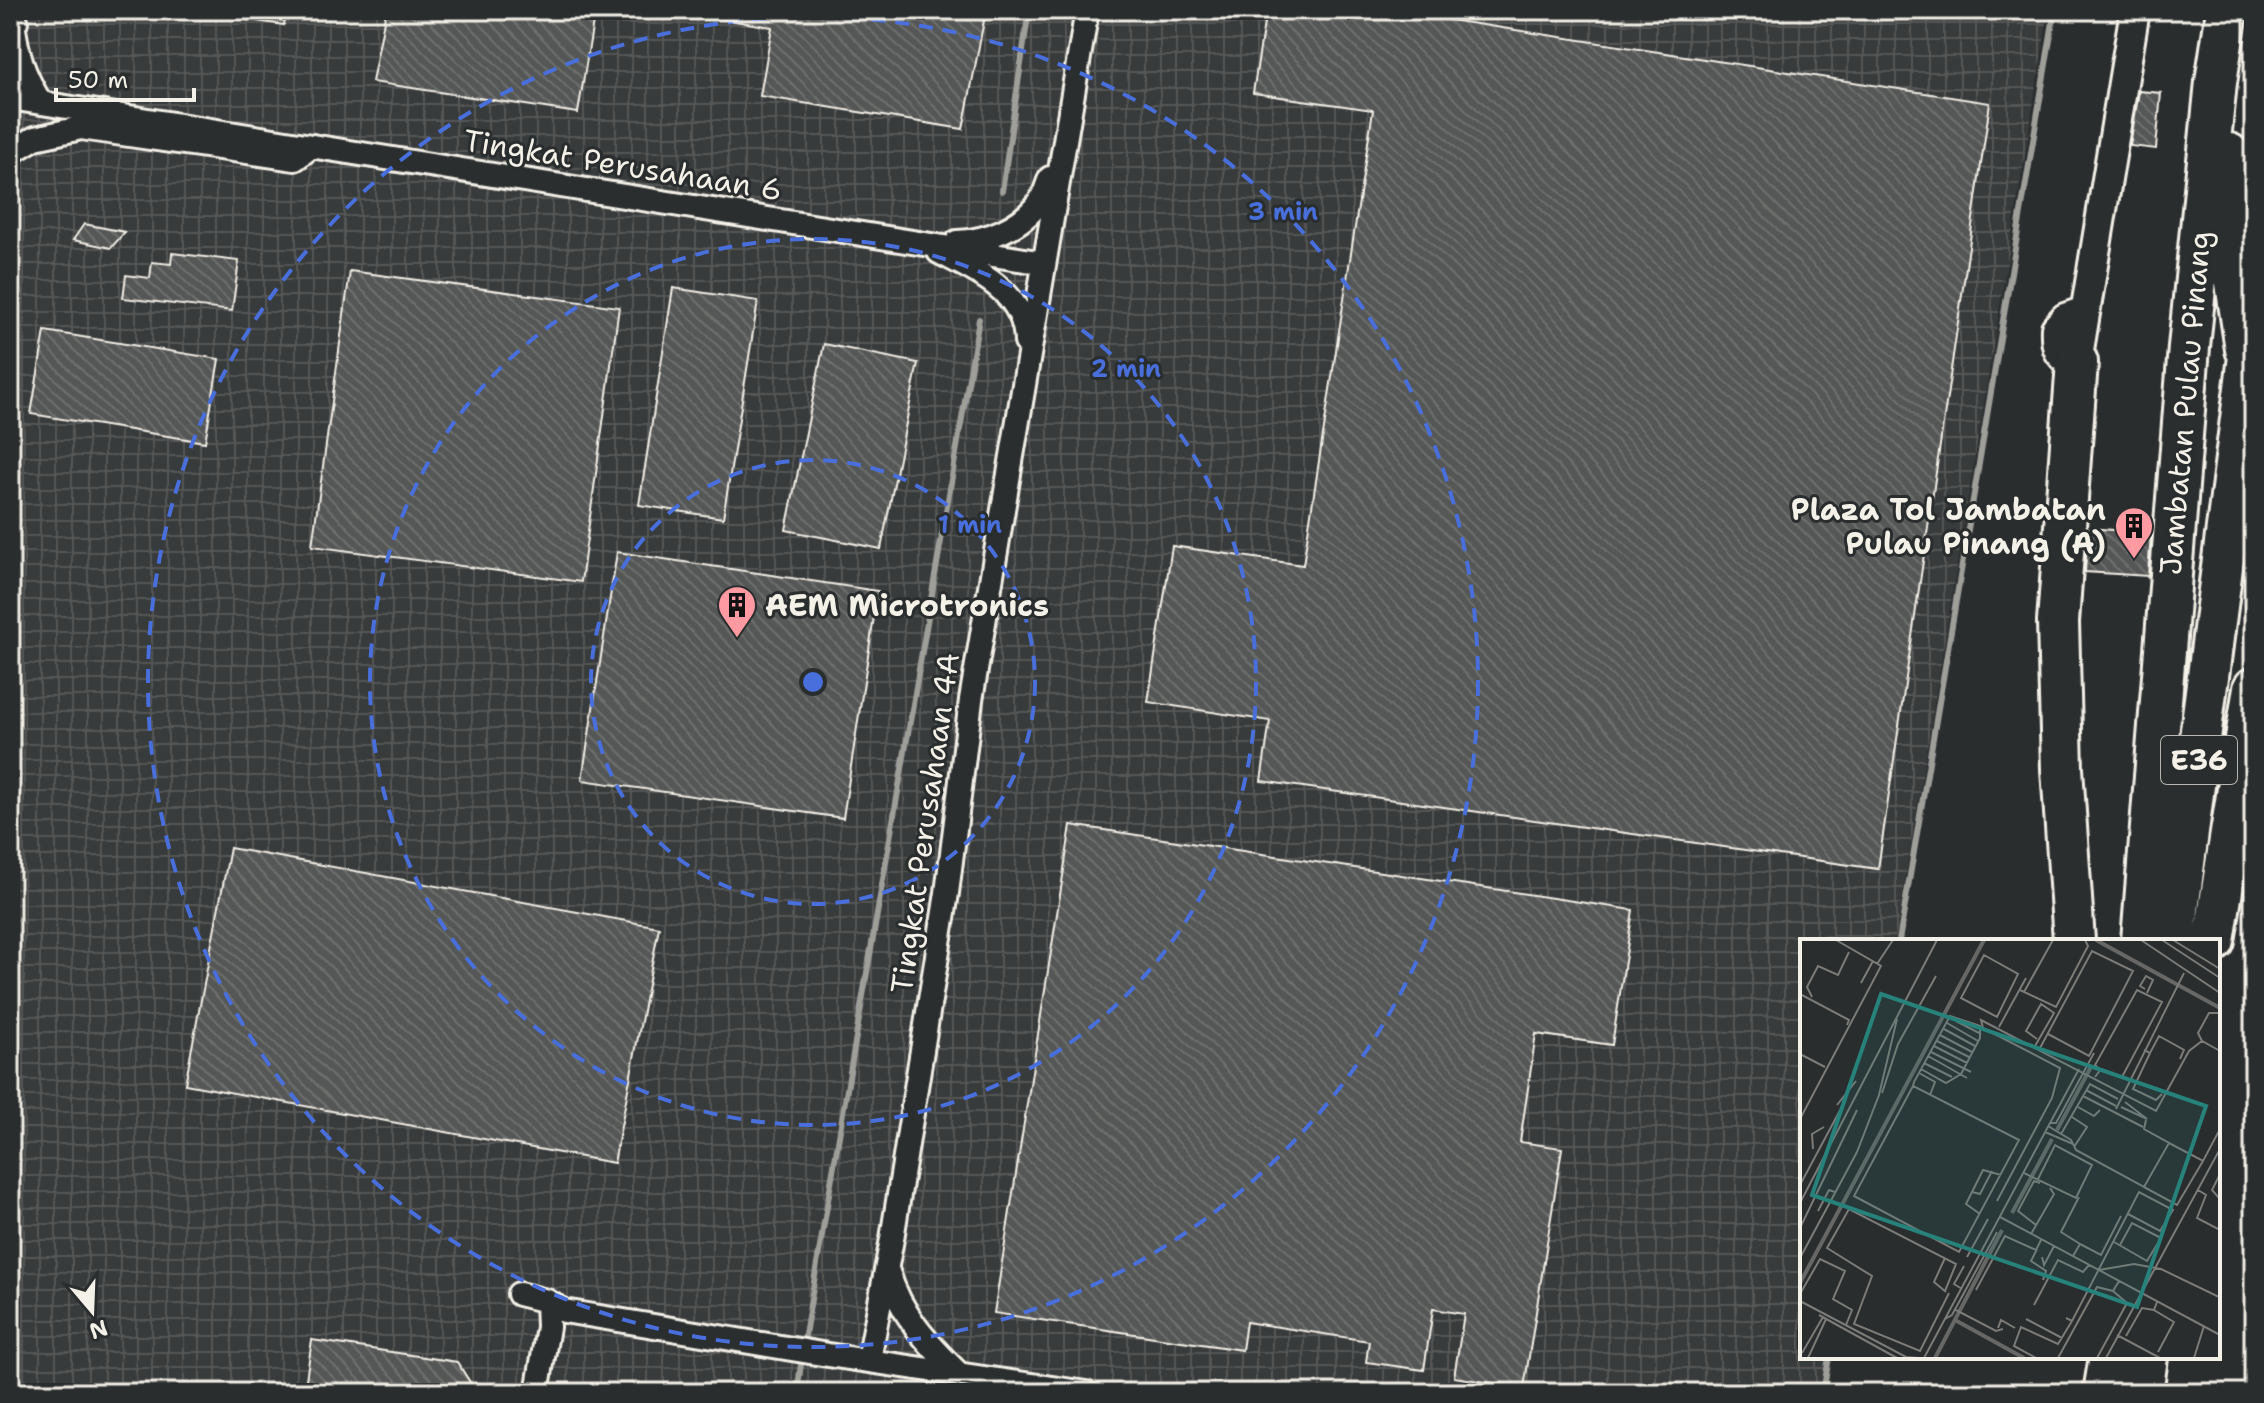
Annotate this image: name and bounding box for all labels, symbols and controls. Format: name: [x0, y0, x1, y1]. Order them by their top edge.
scale bar: [56, 52, 194, 102]
text: 50 m: [68, 64, 128, 96]
street label: Tingkat Perusahaan 6: [461, 120, 785, 210]
text: 3 min: [1248, 196, 1318, 228]
street label: Jambatan Pulau Pinang: [2150, 229, 2220, 577]
text: 2 min: [1091, 353, 1161, 385]
place label: Plaza Tol Jambatan Pulau Pinang (A): [1791, 489, 2106, 564]
building icon: Plaza Tol Jambatan Pulau Pinang (A): [2113, 505, 2155, 560]
text: 1 min: [938, 509, 1002, 541]
building icon: AEM Microtronics: [716, 584, 758, 639]
place label: AEM Microtronics: [765, 585, 1049, 626]
street label: Tingkat Perusahaan 4A: [881, 650, 969, 996]
centre of rings: [799, 668, 827, 696]
road number: E36: [2161, 736, 2237, 784]
inset map: [1800, 939, 2220, 1359]
north arrow: [52, 1271, 132, 1351]
text: N: [85, 1313, 111, 1346]

